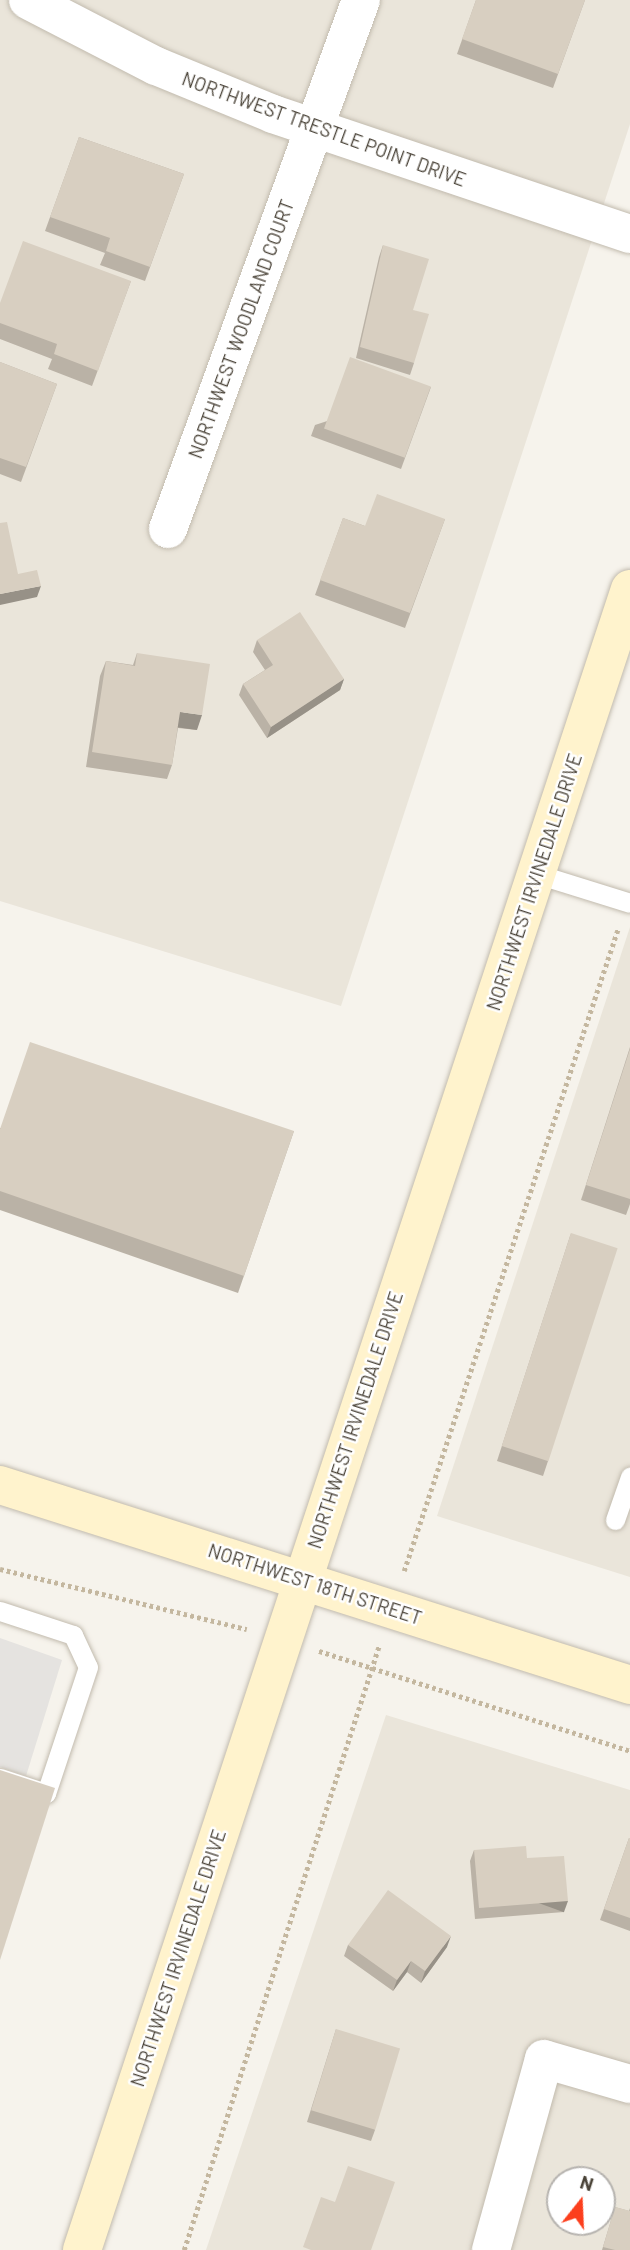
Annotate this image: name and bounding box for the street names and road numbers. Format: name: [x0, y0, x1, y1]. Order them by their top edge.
street label: NORTHWEST TRESTLE POINT DRIVE: [179, 67, 469, 191]
street label: NORTHWEST WOODLAND COURT: [183, 197, 299, 461]
street label: NORTHWEST IRVINEDALE DRIVE: [482, 751, 586, 1013]
street label: NORTHWEST IRVINEDALE DRIVE: [303, 1289, 407, 1551]
street label: NORTHWEST 18TH STREET: [205, 1539, 425, 1629]
street label: NORTHWEST IRVINEDALE DRIVE: [126, 1827, 230, 2089]

